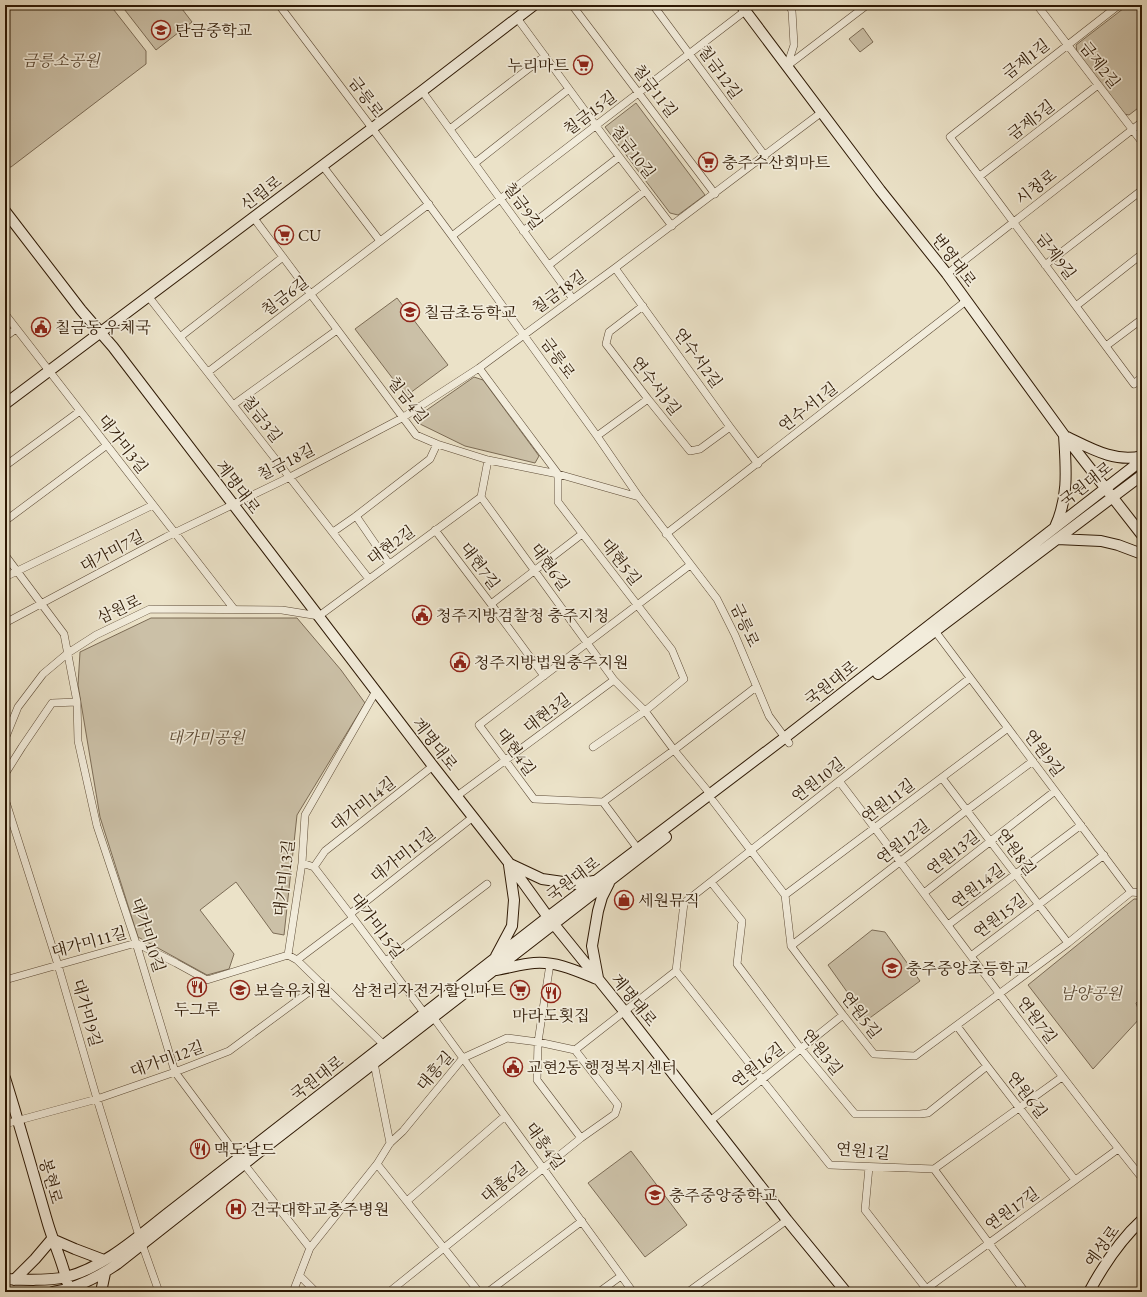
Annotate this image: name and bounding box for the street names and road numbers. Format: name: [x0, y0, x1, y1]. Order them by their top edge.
street label: 금제1길: [998, 34, 1054, 84]
street label: 금제2길: [1075, 37, 1125, 93]
street label: 칠금12길: [693, 41, 747, 103]
street label: 칠금11길: [628, 60, 682, 122]
street label: 금릉로: [344, 72, 389, 122]
street label: 칠금15길: [559, 86, 621, 140]
street label: 금제5길: [1003, 95, 1059, 145]
street label: 칠금10길: [606, 121, 660, 183]
street label: 시청로: [1011, 164, 1061, 210]
street label: 신립로: [236, 170, 286, 215]
street label: 칠금9길: [499, 178, 547, 234]
street label: 금제9길: [1031, 228, 1081, 284]
street label: 번영대로: [927, 229, 981, 291]
street label: 칠금18길: [528, 265, 590, 319]
street label: 칠금6길: [257, 271, 313, 321]
street label: 연수서2길: [669, 324, 727, 392]
street label: 금릉로: [536, 333, 580, 383]
street label: 연수서3길: [626, 352, 686, 420]
street label: 칠금4길: [383, 372, 433, 428]
street label: 연수서1길: [774, 377, 842, 437]
street label: 칠금3길: [237, 391, 287, 447]
street label: 대가미3길: [93, 410, 153, 478]
street label: 칠금18길: [254, 439, 318, 485]
street label: 계명대로: [211, 456, 265, 518]
street label: 국원대로: [1055, 456, 1117, 511]
street label: 대현2길: [363, 521, 419, 569]
street label: 대가미7길: [76, 525, 148, 577]
street label: 대현5길: [596, 534, 646, 590]
street label: 대현7길: [455, 538, 505, 594]
street label: 대현6길: [526, 539, 574, 595]
street label: 삼원로: [94, 589, 145, 628]
street label: 금릉로: [726, 600, 765, 651]
street label: 국원대로: [800, 655, 862, 710]
street label: 대현3길: [519, 688, 575, 738]
street label: 계명대로: [408, 713, 463, 775]
street label: 대현4길: [492, 724, 540, 780]
street label: 연원9길: [1019, 725, 1069, 781]
street label: 연원10길: [787, 753, 849, 807]
street label: 대가미14길: [326, 772, 400, 836]
street label: 연원11길: [857, 774, 919, 828]
street label: 연원12길: [872, 815, 934, 869]
street label: 대가미11길: [366, 823, 440, 887]
street label: 연원8길: [991, 824, 1041, 880]
street label: 연원13길: [922, 826, 984, 880]
street label: 대가미13길: [269, 838, 299, 918]
street label: 국원대로: [542, 852, 604, 906]
street label: 연원14길: [947, 859, 1009, 913]
street label: 대가미15길: [345, 889, 409, 963]
street label: 연원15길: [969, 889, 1031, 943]
street label: 대가미10길: [126, 895, 170, 975]
street label: 대가미11길: [49, 922, 129, 962]
street label: 계명대로: [606, 969, 662, 1031]
street label: 대가미9길: [67, 977, 107, 1049]
street label: 연원5길: [836, 987, 886, 1043]
street label: 연원7길: [1012, 992, 1062, 1048]
street label: 연원3길: [797, 1024, 847, 1080]
street label: 대가미12길: [127, 1036, 207, 1082]
street label: 연원16길: [727, 1038, 789, 1092]
street label: 대흥길: [412, 1047, 458, 1095]
street label: 국원대로: [286, 1050, 348, 1105]
street label: 연원6길: [1002, 1067, 1052, 1123]
street label: 대흥4길: [521, 1118, 569, 1174]
street label: 연원1길: [835, 1138, 891, 1164]
street label: 봉현로: [35, 1156, 68, 1207]
street label: 대흥6길: [476, 1157, 532, 1207]
street label: 연원17길: [981, 1182, 1043, 1236]
street label: 예성로: [1080, 1221, 1124, 1271]

